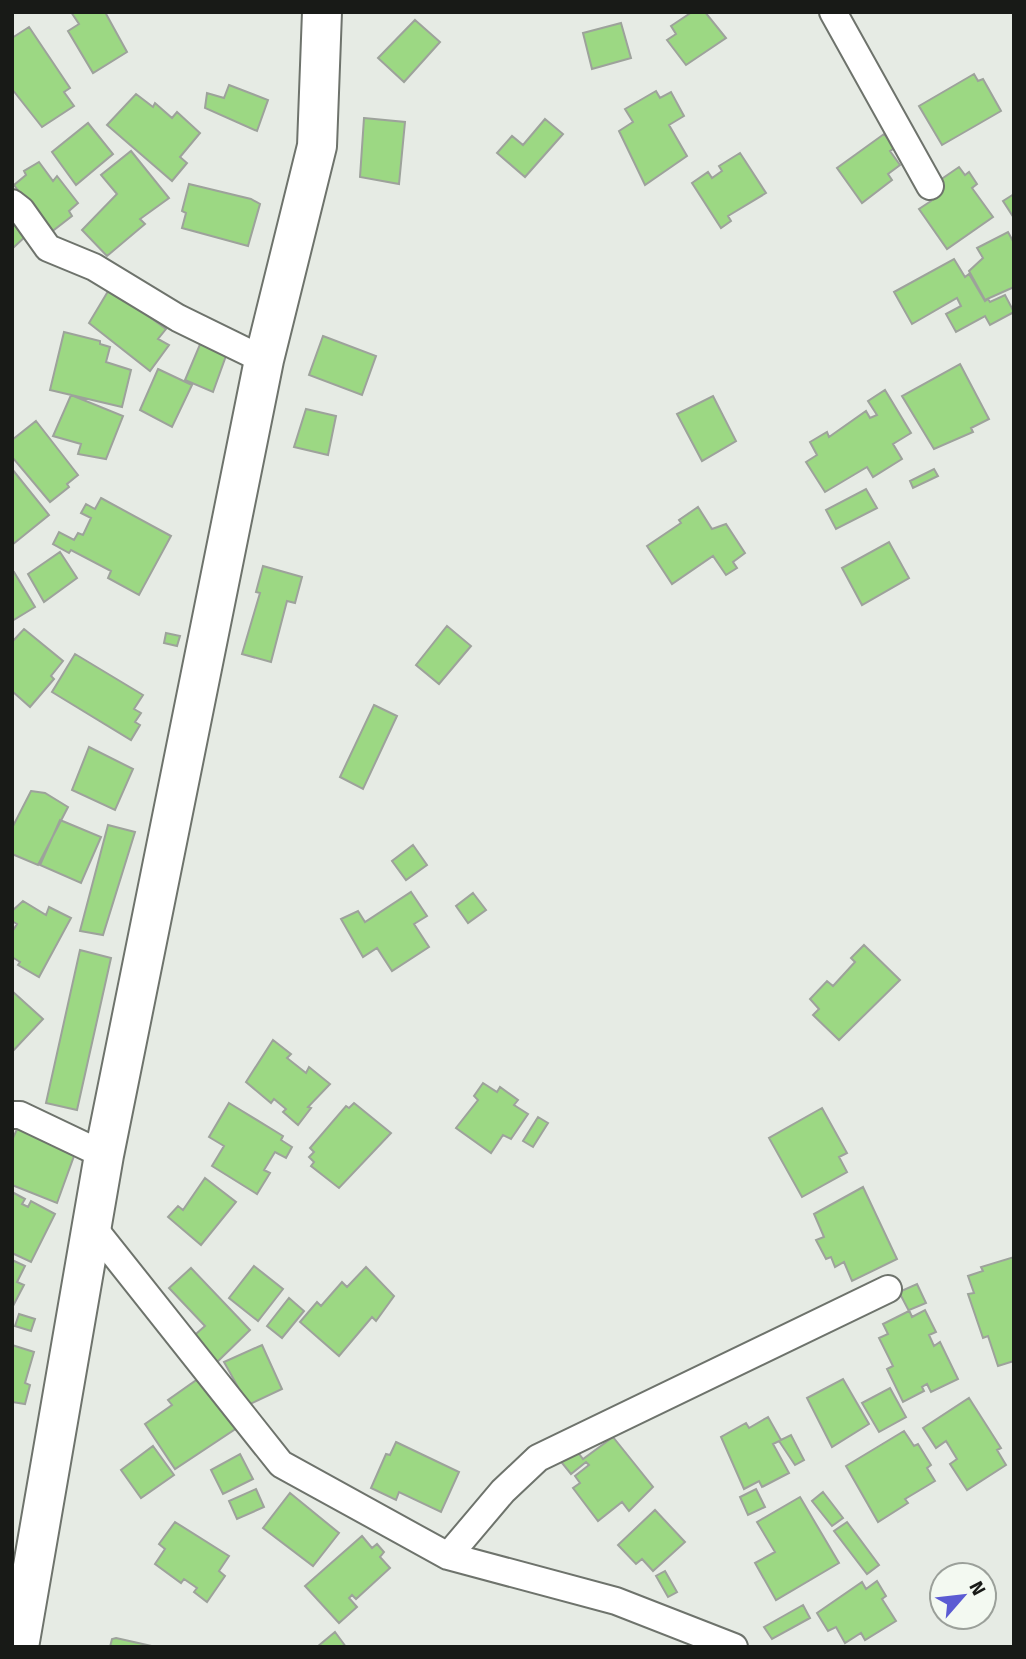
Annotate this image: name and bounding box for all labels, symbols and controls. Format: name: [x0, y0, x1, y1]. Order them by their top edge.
north arrow: [928, 1561, 998, 1631]
text: N: [964, 1577, 991, 1599]

